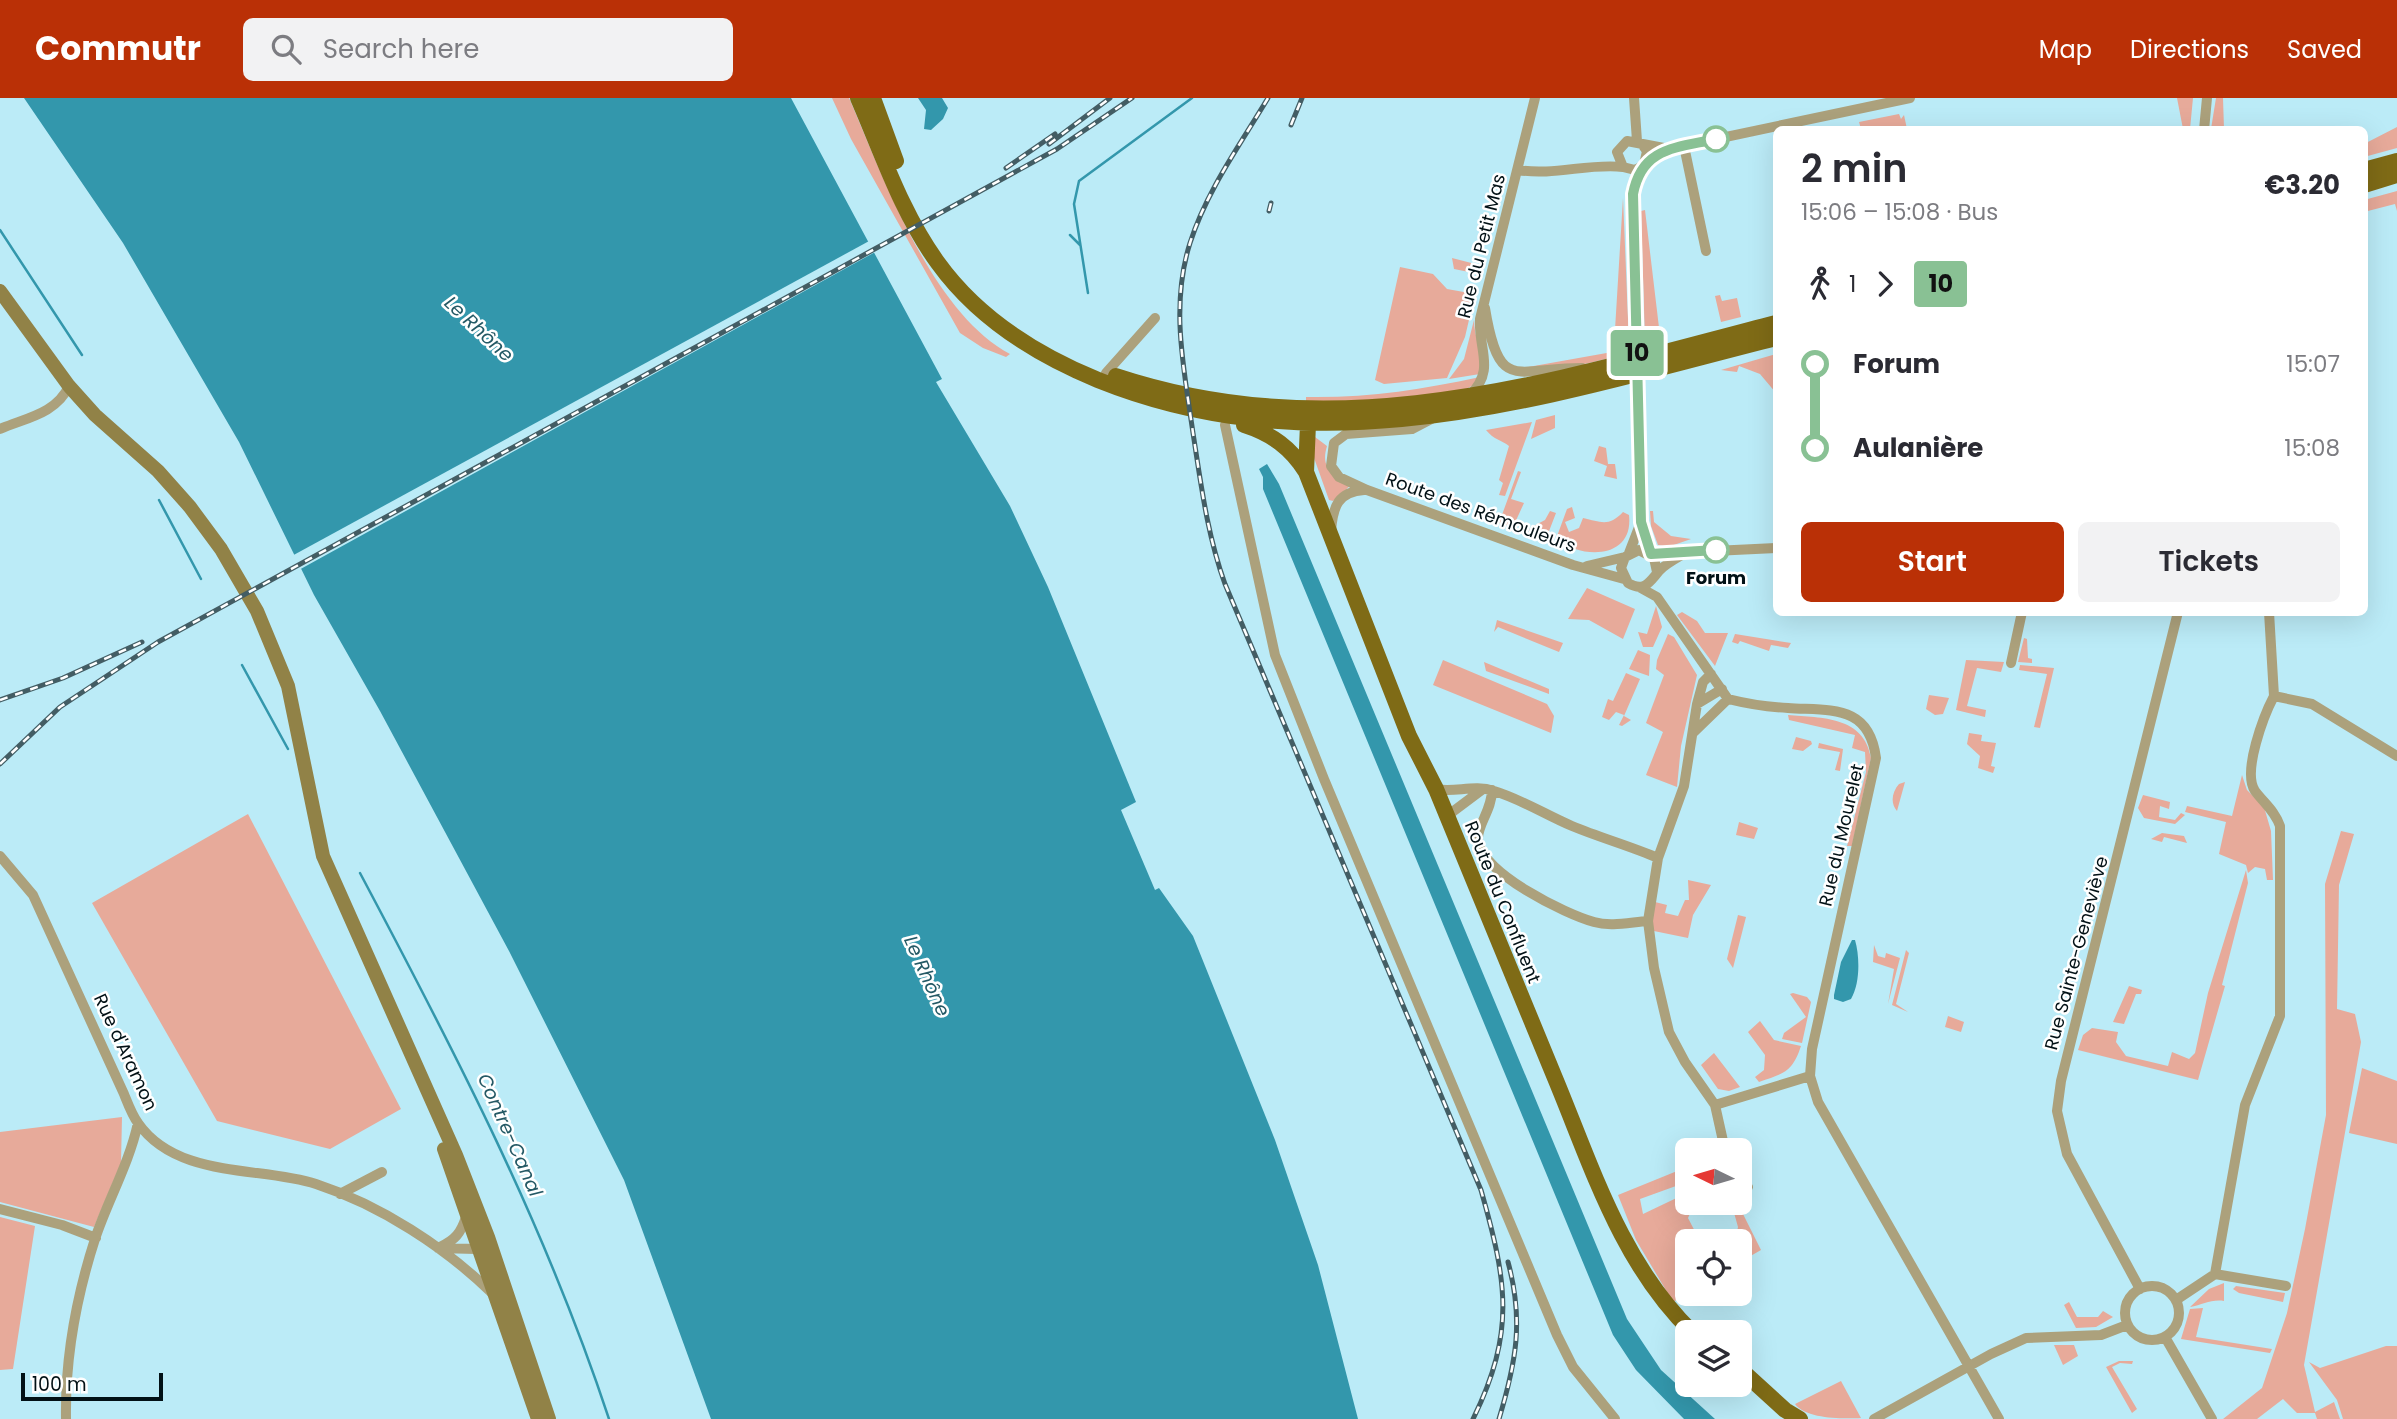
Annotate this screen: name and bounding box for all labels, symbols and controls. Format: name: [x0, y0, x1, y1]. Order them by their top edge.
search box: [243, 18, 733, 81]
text: Commutr: [35, 25, 201, 72]
icon: search: [267, 30, 305, 68]
text: Search here: [323, 31, 479, 67]
text: Map: [2039, 33, 2092, 66]
text: Directions: [2130, 33, 2249, 66]
text: Saved: [2287, 33, 2362, 66]
unlabelled marker: [1703, 126, 1729, 152]
text: 2 min: [1801, 142, 1907, 195]
text: €3.20: [2264, 167, 2340, 203]
street label: Rue du Petit Mas: [1451, 171, 1511, 321]
text: 15:06 – 15:08 · Bus: [1801, 196, 1998, 228]
icon: walk: [1801, 265, 1839, 303]
icon: forward: [1866, 265, 1904, 303]
text: 10: [1928, 267, 1953, 300]
text: 1: [1849, 268, 1856, 300]
water label: Le Rhône: [439, 290, 520, 368]
line badge: 10: [1606, 330, 1668, 376]
text: 10: [1625, 336, 1649, 369]
text: Forum: [1853, 346, 1940, 382]
text: 15:07: [2286, 348, 2340, 380]
text: Aulanière: [1853, 430, 1983, 466]
text: 15:08: [2284, 432, 2340, 464]
street label: Route des Rémouleurs: [1382, 466, 1580, 558]
button: Start: [1801, 522, 2064, 602]
button: Tickets: [2078, 522, 2340, 602]
marker: Forum: [1703, 537, 1729, 563]
place label: Forum: [1686, 565, 1746, 590]
street label: Rue du Mourelet: [1812, 761, 1870, 909]
street label: Route du Confluent: [1459, 817, 1547, 987]
street label: Rue Sainte-Geneviève: [2038, 853, 2114, 1053]
water label: Le Rhône: [897, 931, 957, 1021]
street label: Rue d'Aramon: [88, 990, 164, 1114]
water label: Contre-Canal: [471, 1069, 549, 1201]
north arrow: [1675, 1138, 1752, 1214]
map controls: [1675, 1138, 1752, 1397]
button: locate: [1675, 1229, 1752, 1306]
button: layers: [1675, 1320, 1752, 1397]
scale bar: [21, 1370, 163, 1402]
text: 100 m: [32, 1371, 87, 1398]

